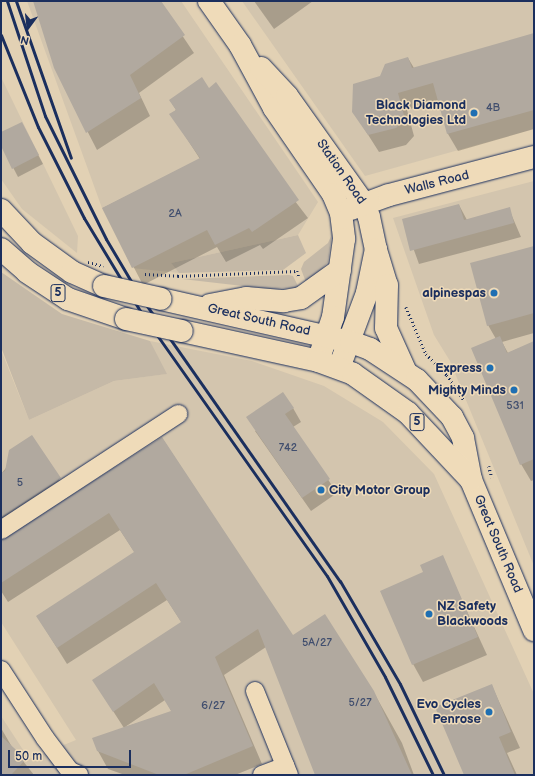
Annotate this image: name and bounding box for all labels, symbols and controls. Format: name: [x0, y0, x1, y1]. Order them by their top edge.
north arrow: [8, 8, 48, 48]
text: N: [19, 33, 30, 47]
place label: Black Diamond Technologies Ltd: [366, 98, 466, 129]
house number: 4B: [486, 101, 500, 115]
marker: Black Diamond Technologies Ltd: [469, 108, 479, 118]
street label: Station Road: [313, 137, 369, 207]
street label: Walls Road: [403, 167, 471, 199]
house number: 2A: [168, 207, 182, 221]
road number: 5: [50, 283, 66, 303]
place label: alpinespas: [422, 285, 486, 301]
marker: alpinespas: [489, 288, 499, 298]
street label: Great South Road: [206, 301, 312, 339]
place label: Express: [435, 360, 482, 376]
marker: Express: [485, 363, 495, 373]
place label: Mighty Minds: [428, 382, 506, 398]
marker: Mighty Minds: [509, 385, 519, 395]
house number: 531: [506, 399, 524, 413]
road number: 5: [409, 412, 425, 432]
house number: 742: [279, 441, 297, 455]
house number: 5: [17, 476, 23, 490]
place label: City Motor Group: [329, 482, 431, 498]
marker: City Motor Group: [316, 485, 326, 495]
street label: Great South Road: [470, 493, 526, 595]
place label: NZ Safety Blackwoods: [437, 599, 508, 630]
marker: NZ Safety Blackwoods: [424, 609, 434, 619]
house number: 5A/27: [302, 636, 332, 650]
house number: 5/27: [348, 696, 372, 710]
place label: Evo Cycles Penrose: [416, 697, 481, 728]
house number: 6/27: [201, 699, 225, 713]
marker: Evo Cycles Penrose: [484, 707, 494, 717]
scale bar: [10, 742, 133, 768]
text: 50 m: [15, 749, 42, 764]

